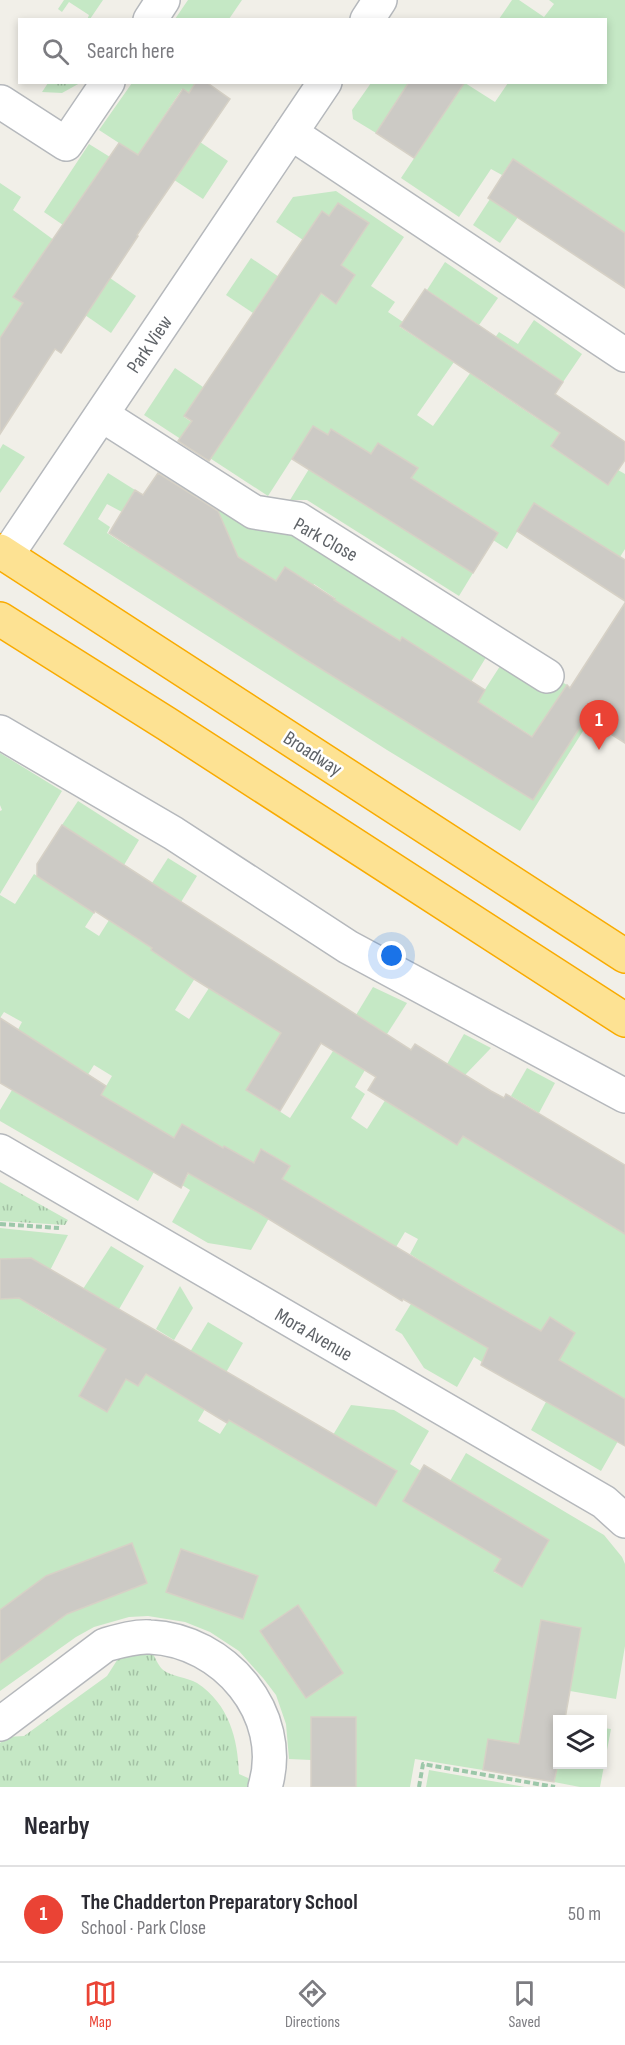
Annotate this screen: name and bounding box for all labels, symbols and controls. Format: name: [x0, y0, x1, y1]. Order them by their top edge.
search box: [18, 18, 607, 84]
icon: search: [39, 35, 72, 68]
text: Search here: [87, 38, 174, 65]
street label: Park View: [122, 311, 178, 378]
street label: Park Close: [289, 513, 362, 567]
pin: 1: [580, 700, 618, 750]
street label: Broadway: [279, 726, 346, 782]
your location: [377, 941, 406, 970]
street label: Mora Avenue: [271, 1303, 356, 1367]
map controls: [553, 1715, 607, 1769]
button: layers: [553, 1715, 607, 1769]
text: Nearby: [24, 1811, 90, 1842]
text: The Chadderton Preparatory School: [81, 1889, 358, 1916]
text: 1: [40, 1902, 47, 1926]
text: 50 m: [568, 1902, 601, 1926]
text: School · Park Close: [81, 1916, 206, 1940]
tab: Map: [84, 1977, 117, 2032]
tab: Directions: [285, 1977, 340, 2032]
tab: Saved: [508, 1977, 541, 2032]

